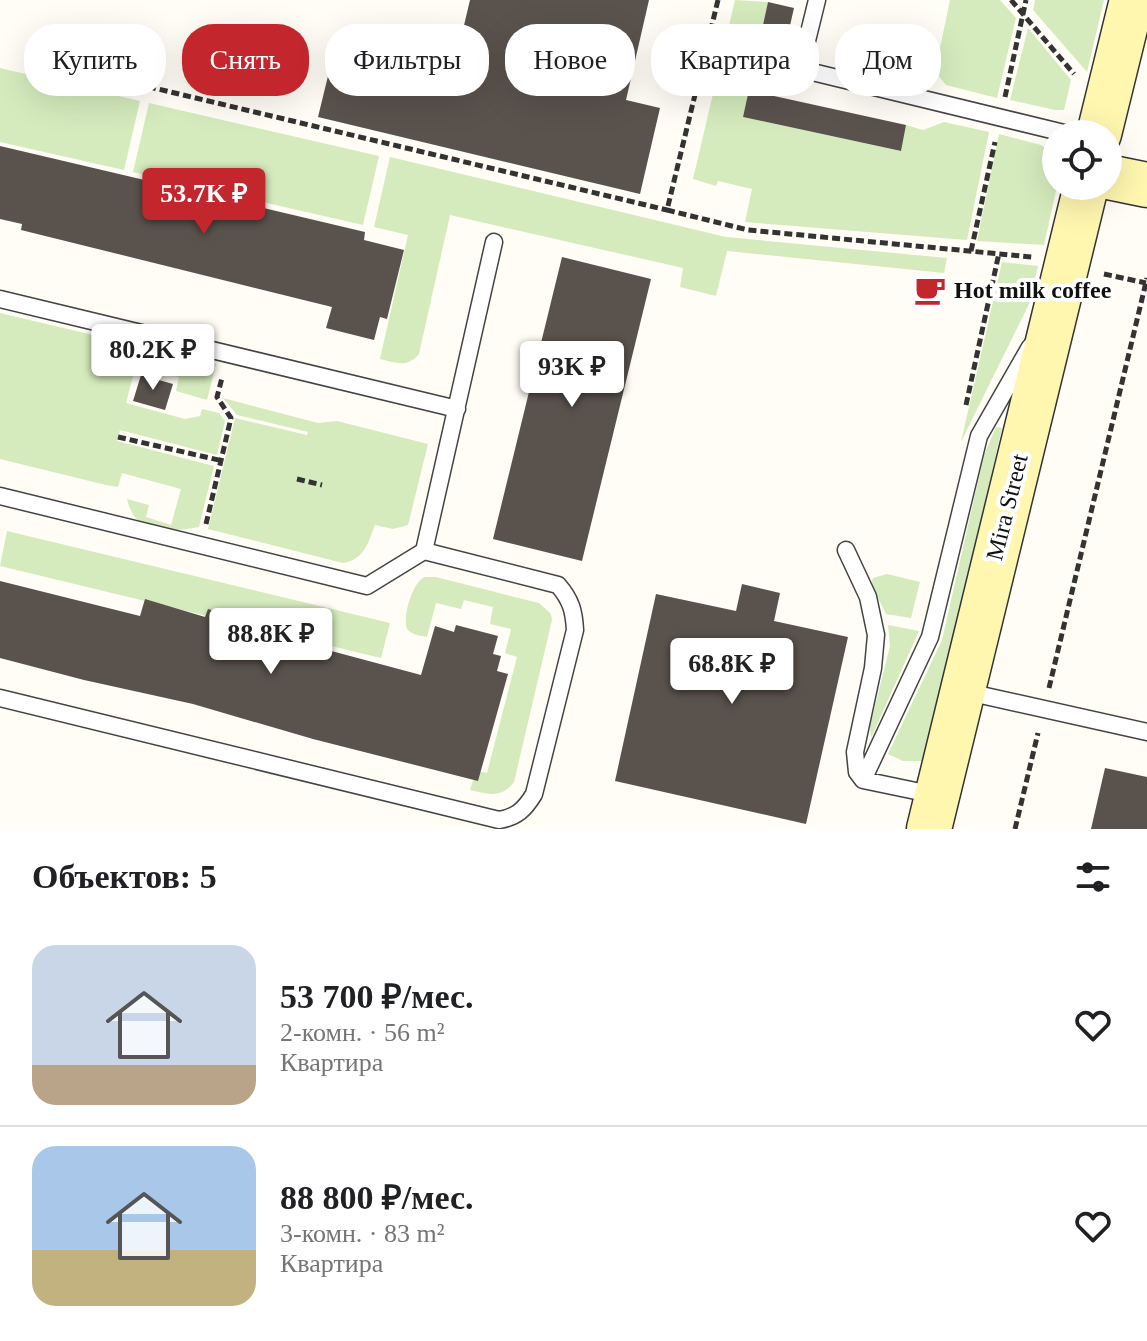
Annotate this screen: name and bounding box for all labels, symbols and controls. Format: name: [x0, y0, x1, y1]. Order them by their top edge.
chip: Купить: [24, 24, 166, 96]
chip: Снять: [182, 24, 309, 96]
chip: Фильтры: [325, 24, 489, 96]
chip: Новое: [505, 24, 635, 96]
chip: Квартира: [651, 24, 819, 96]
chip: Дом: [835, 24, 941, 96]
map controls: [1042, 120, 1122, 200]
button: locate: [1042, 120, 1122, 200]
pin: 53.7K ₽: [130, 168, 278, 236]
text: 53.7K ₽: [160, 179, 248, 208]
cafe icon: Hot milk coffee: [913, 273, 947, 307]
place label: Hot milk coffee: [954, 277, 1112, 303]
pin: 80.2K ₽: [79, 324, 227, 392]
text: 80.2K ₽: [109, 335, 197, 364]
pin: 93K ₽: [516, 341, 628, 409]
text: 93K ₽: [538, 352, 606, 381]
street label: Mira Street: [981, 451, 1033, 563]
pin: 88.8K ₽: [197, 608, 345, 676]
text: 88.8K ₽: [227, 619, 315, 648]
pin: 68.8K ₽: [658, 638, 806, 706]
text: 68.8K ₽: [688, 649, 776, 678]
icon: filters: [1071, 855, 1115, 899]
text: Объектов: 5: [32, 858, 217, 895]
icon: home: [96, 977, 192, 1073]
text: 53 700 ₽/мес.: [280, 978, 474, 1015]
icon: heart: [1071, 1003, 1115, 1047]
text: 2-комн. · 56 m²: [280, 1018, 445, 1047]
text: Квартира: [280, 1048, 383, 1077]
icon: home: [96, 1178, 192, 1274]
text: 88 800 ₽/мес.: [280, 1179, 474, 1216]
icon: heart: [1071, 1204, 1115, 1248]
text: 3-комн. · 83 m²: [280, 1219, 445, 1248]
text: Квартира: [280, 1249, 383, 1278]

